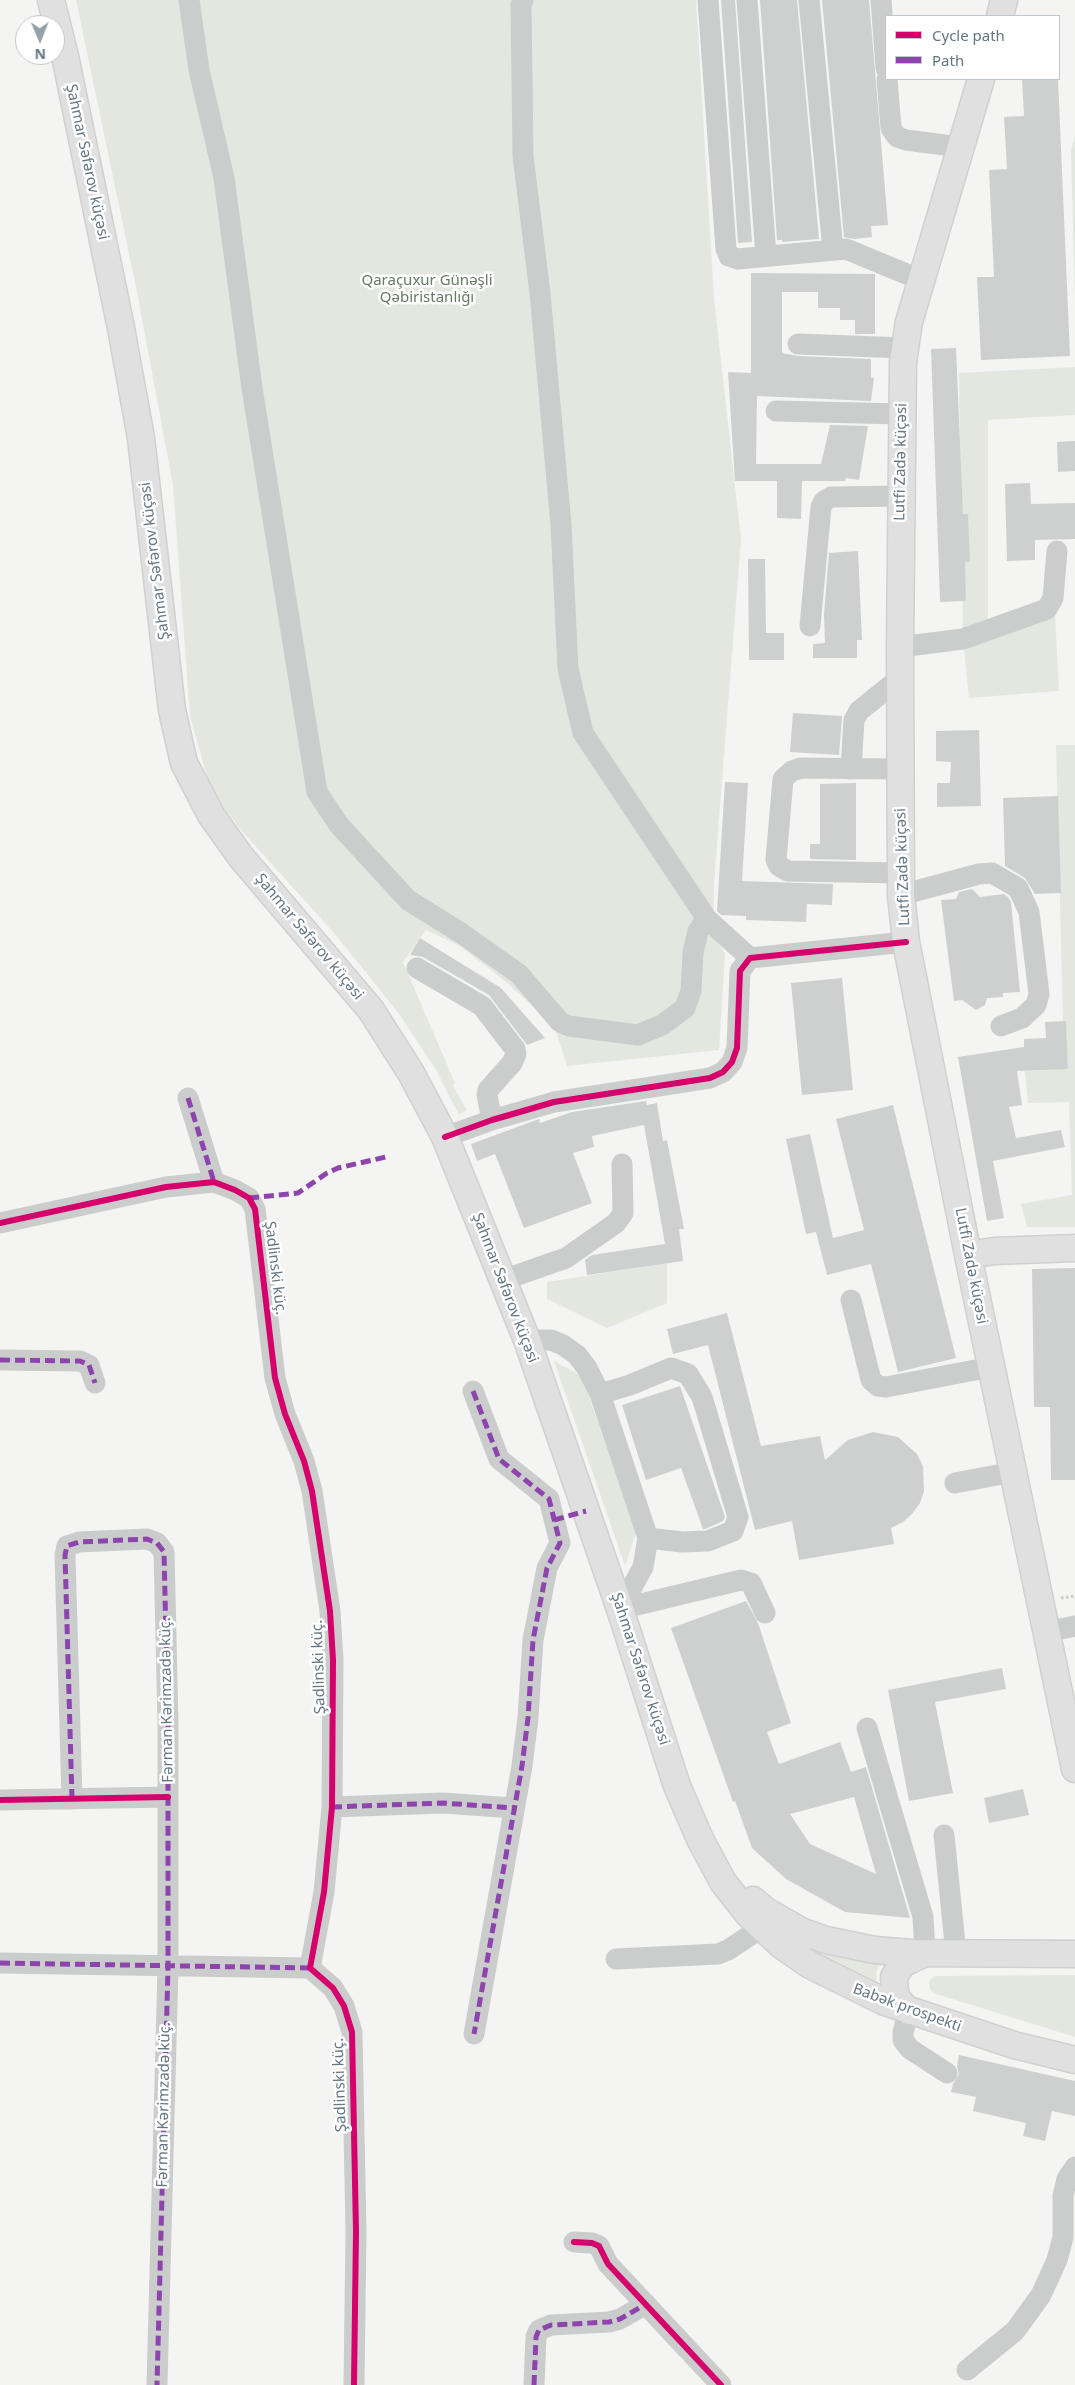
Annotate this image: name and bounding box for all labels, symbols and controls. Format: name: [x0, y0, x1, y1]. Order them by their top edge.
north arrow: [15, 15, 65, 65]
legend: [885, 15, 1060, 80]
text: Cycle path: [932, 25, 1005, 45]
text: N: [34, 45, 46, 64]
text: Path: [932, 50, 964, 70]
street label: Şahmar Səfərov küçəsi: [62, 82, 112, 242]
park label: Qaraçuxur Günəşli Qəbiristanlığı: [361, 272, 493, 307]
street label: Lutfi Zadə küçəsi: [891, 403, 911, 521]
street label: Şahmar Səfərov küçəsi: [136, 481, 174, 641]
street label: Lutfi Zadə küçəsi: [892, 808, 914, 926]
street label: Şahmar Səfərov küçəsi: [251, 870, 367, 1004]
street label: Lutfi Zadə küçəsi: [951, 1206, 991, 1326]
street label: Şahmar Səfərov küçəsi: [468, 1211, 542, 1365]
street label: Şadlinski küç.: [260, 1220, 290, 1316]
street label: Şahmar Səfərov küçəsi: [607, 1591, 673, 1747]
street label: Fərman Kərimzadə küç.: [157, 1617, 177, 1783]
street label: Şadlinski küç.: [308, 1620, 330, 1714]
street label: Babək prospekti: [850, 1980, 964, 2036]
street label: Fərman Kərimzadə küç.: [154, 2022, 174, 2188]
street label: Şadlinski küç.: [329, 2038, 351, 2132]

